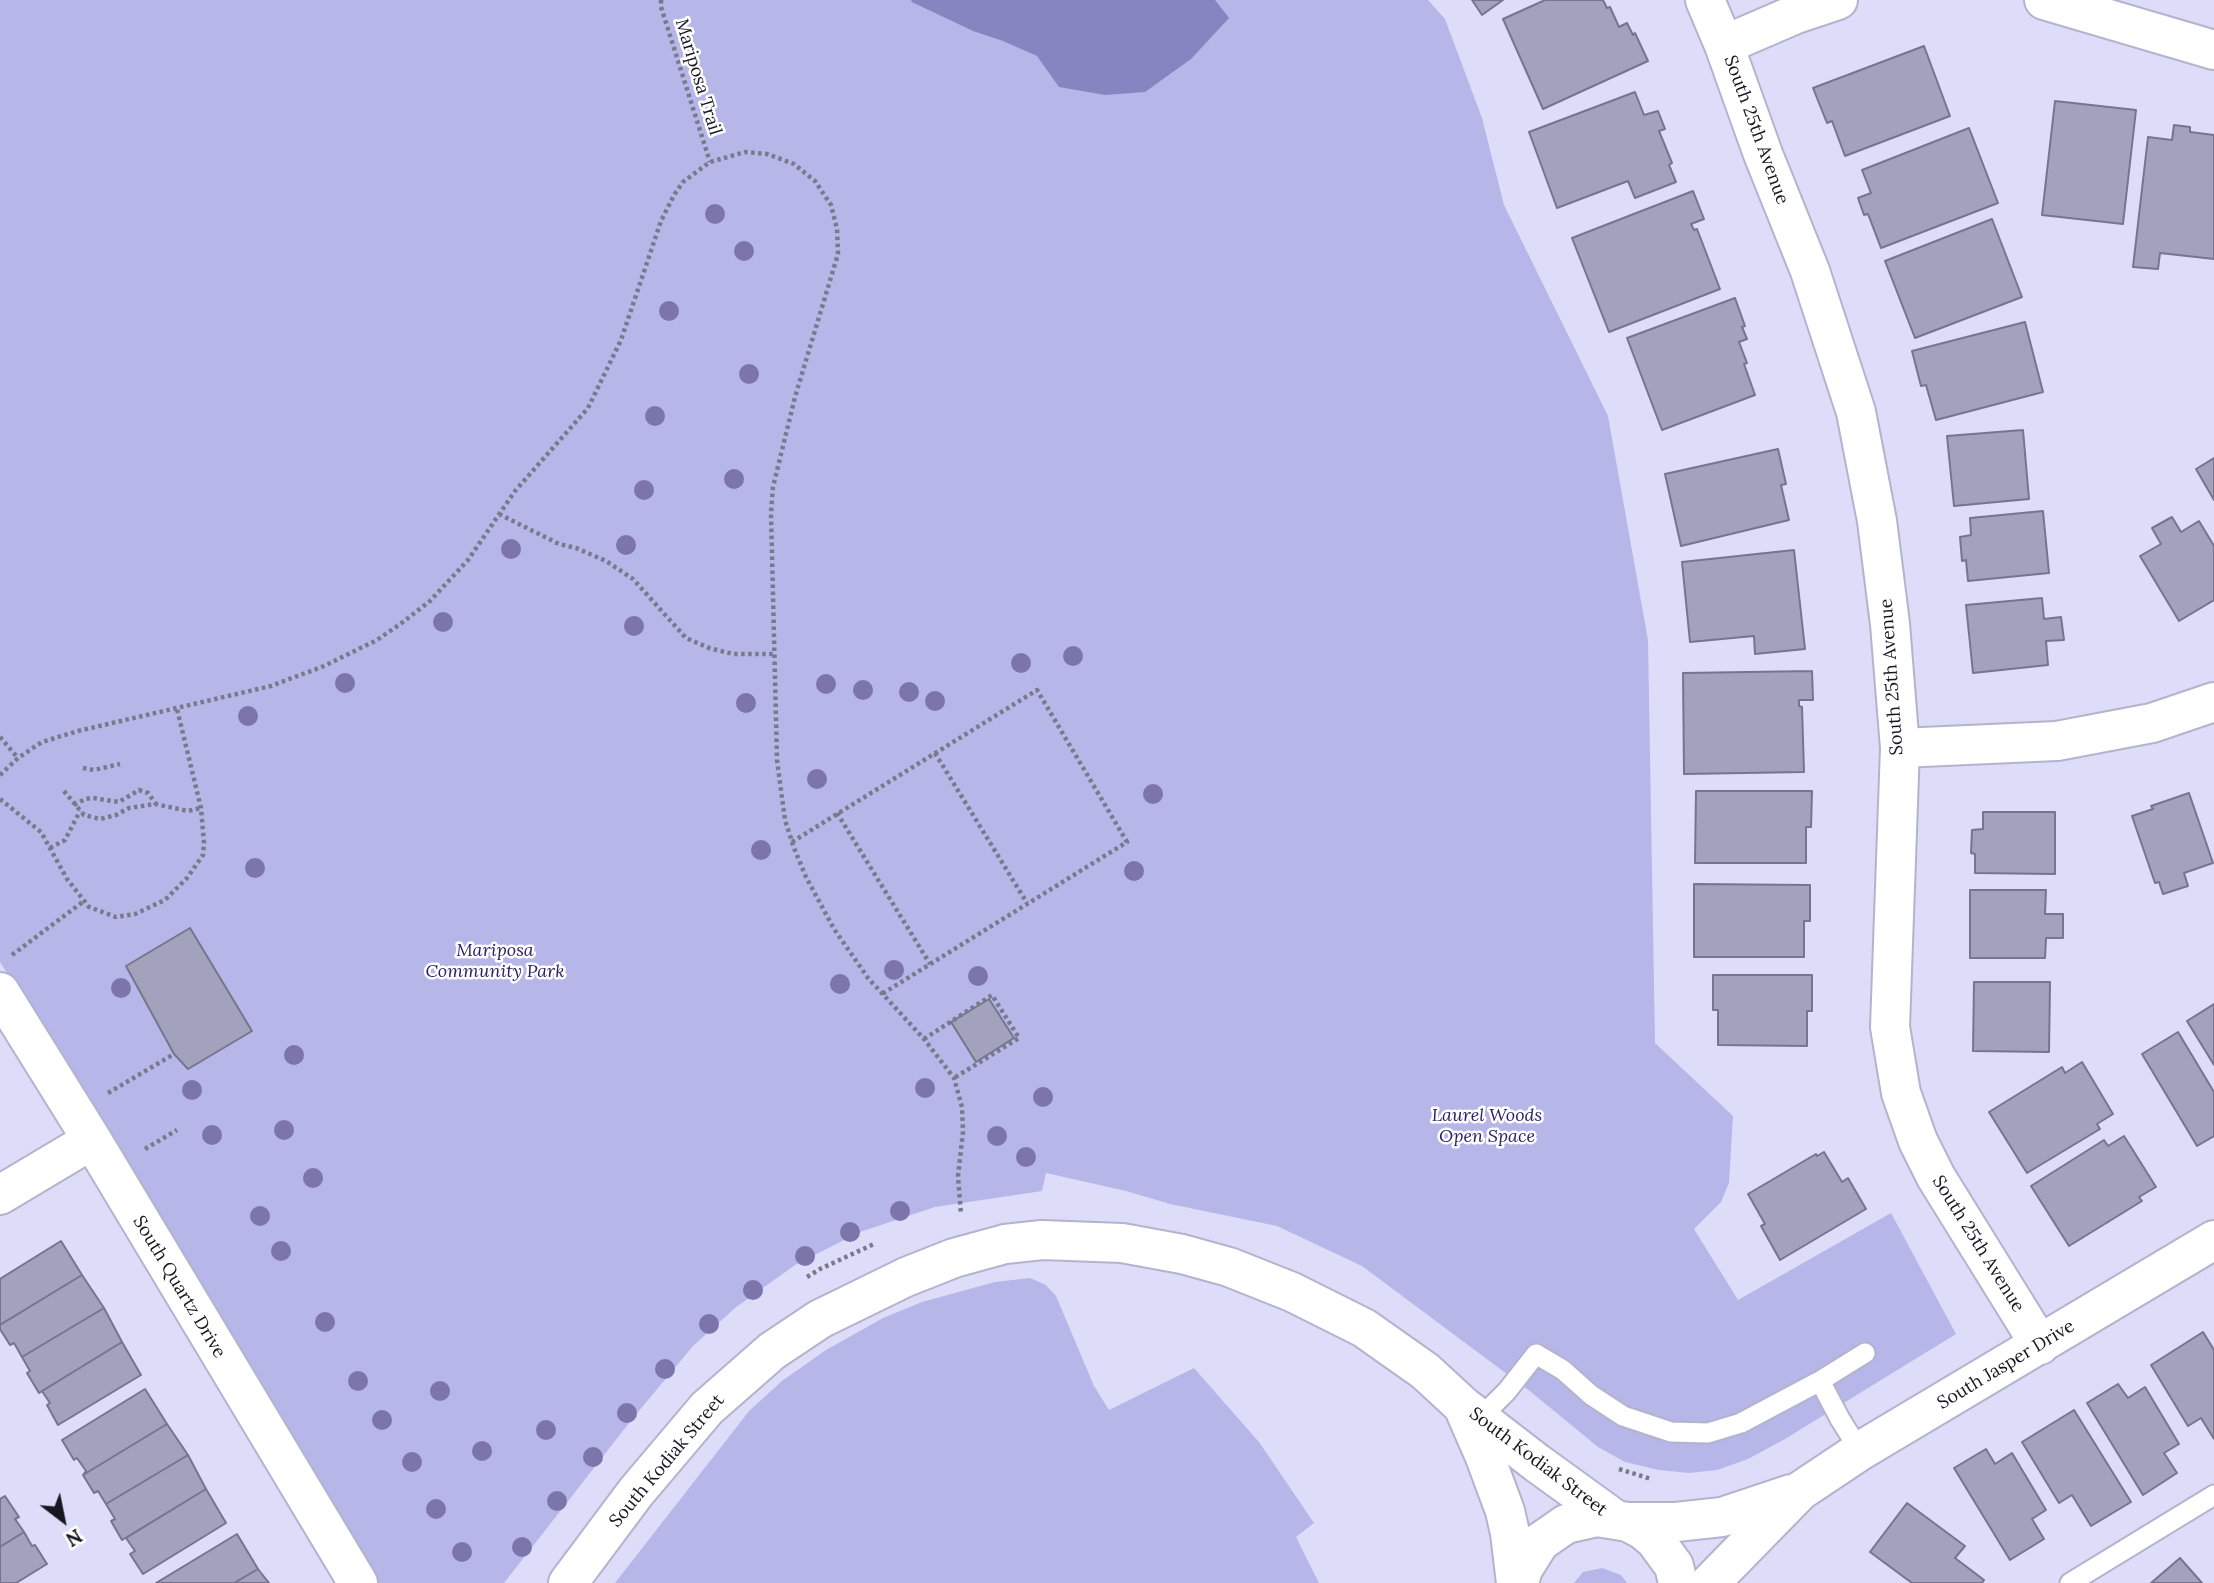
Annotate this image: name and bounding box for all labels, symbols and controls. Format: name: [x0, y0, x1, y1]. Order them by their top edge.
street label: Mariposa Trail: [670, 16, 726, 138]
street label: South 25th Avenue: [1719, 53, 1793, 207]
street label: South 25th Avenue: [1876, 598, 1908, 756]
park label: Mariposa Community Park: [425, 940, 565, 982]
park label: Laurel Woods Open Space: [1432, 1105, 1542, 1148]
street label: South 25th Avenue: [1927, 1172, 2029, 1316]
street label: South Quartz Drive: [128, 1212, 230, 1362]
street label: South Jasper Drive: [1934, 1316, 2078, 1414]
street label: South Kodiak Street: [605, 1390, 729, 1532]
street label: South Kodiak Street: [1465, 1403, 1611, 1521]
north arrow: [28, 1485, 98, 1555]
text: N: [62, 1524, 87, 1552]

